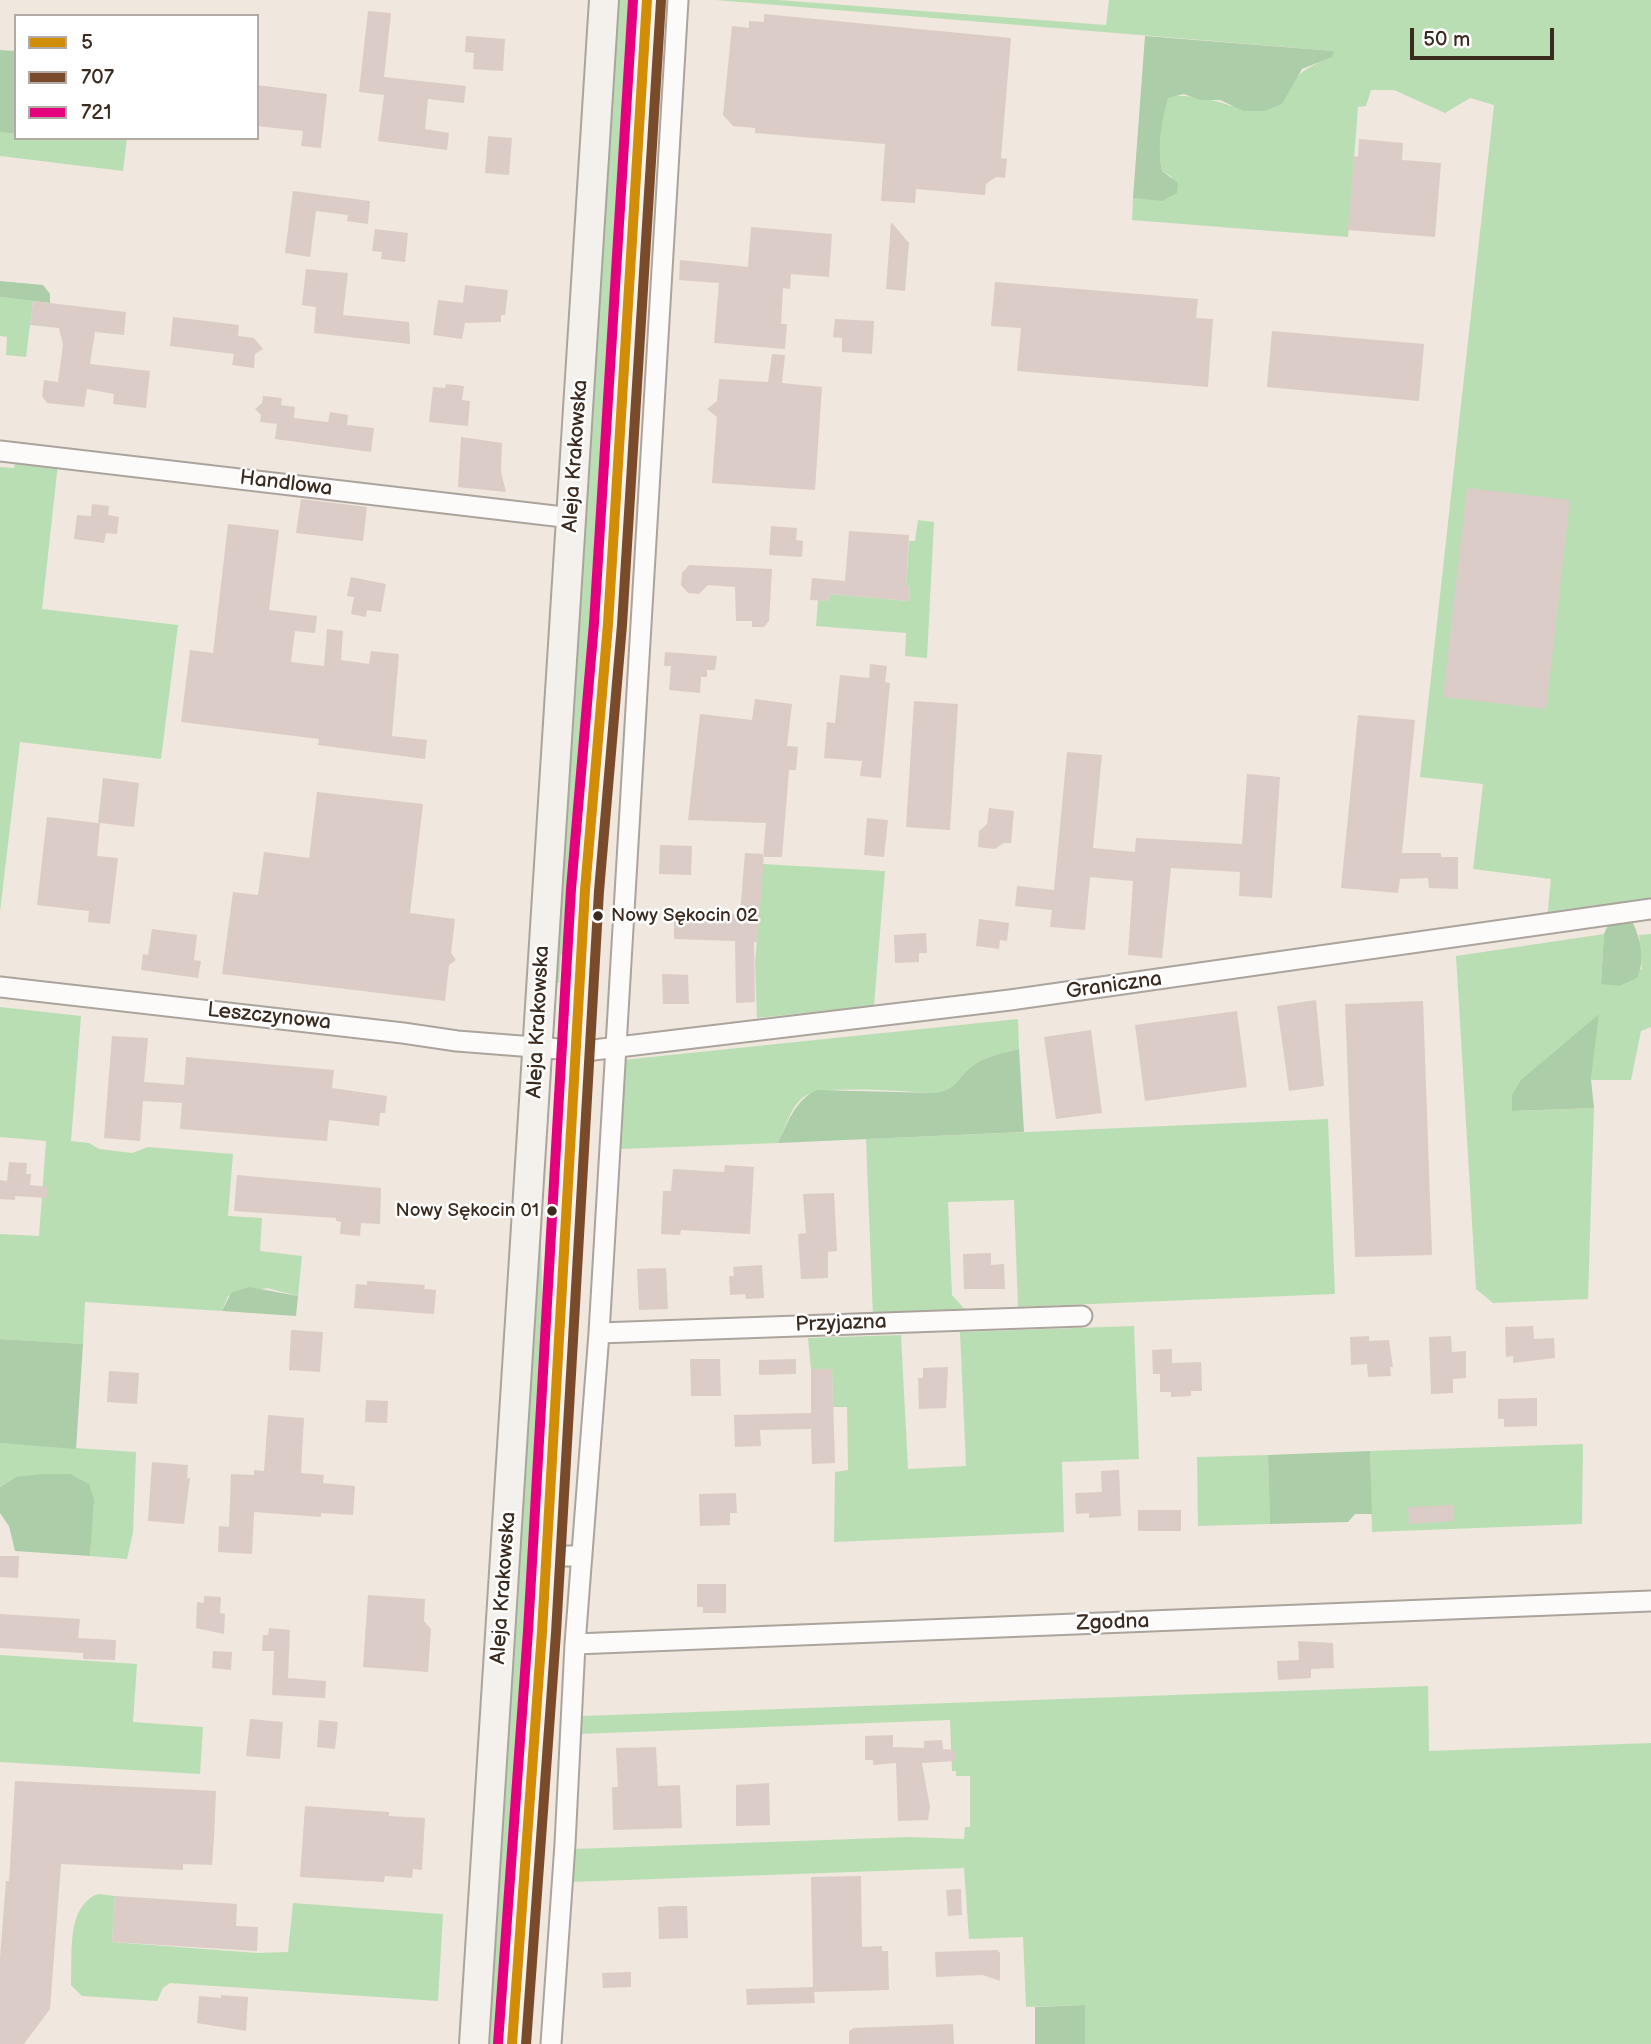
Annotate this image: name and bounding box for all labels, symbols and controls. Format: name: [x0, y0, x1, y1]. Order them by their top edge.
legend: [14, 14, 259, 140]
scale bar: [1413, 14, 1556, 58]
text: 50 m: [1423, 27, 1470, 52]
text: 5: [81, 30, 93, 55]
text: 707: [81, 65, 114, 90]
text: 721: [81, 100, 112, 125]
street label: Aleja Krakowska: [558, 379, 594, 533]
street label: Handlowa: [238, 466, 334, 502]
place label: Nowy Sękocin 02: [611, 905, 758, 927]
marker: Nowy Sękocin 02: [591, 909, 605, 923]
street label: Aleja Krakowska: [522, 945, 556, 1099]
street label: Graniczna: [1064, 967, 1164, 1005]
street label: Leszczynowa: [206, 998, 332, 1036]
place label: Nowy Sękocin 01: [396, 1200, 539, 1222]
marker: Nowy Sękocin 01: [545, 1204, 559, 1218]
street label: Przyjazna: [795, 1310, 887, 1338]
street label: Aleja Krakowska: [486, 1511, 522, 1665]
street label: Zgodna: [1076, 1609, 1150, 1637]

